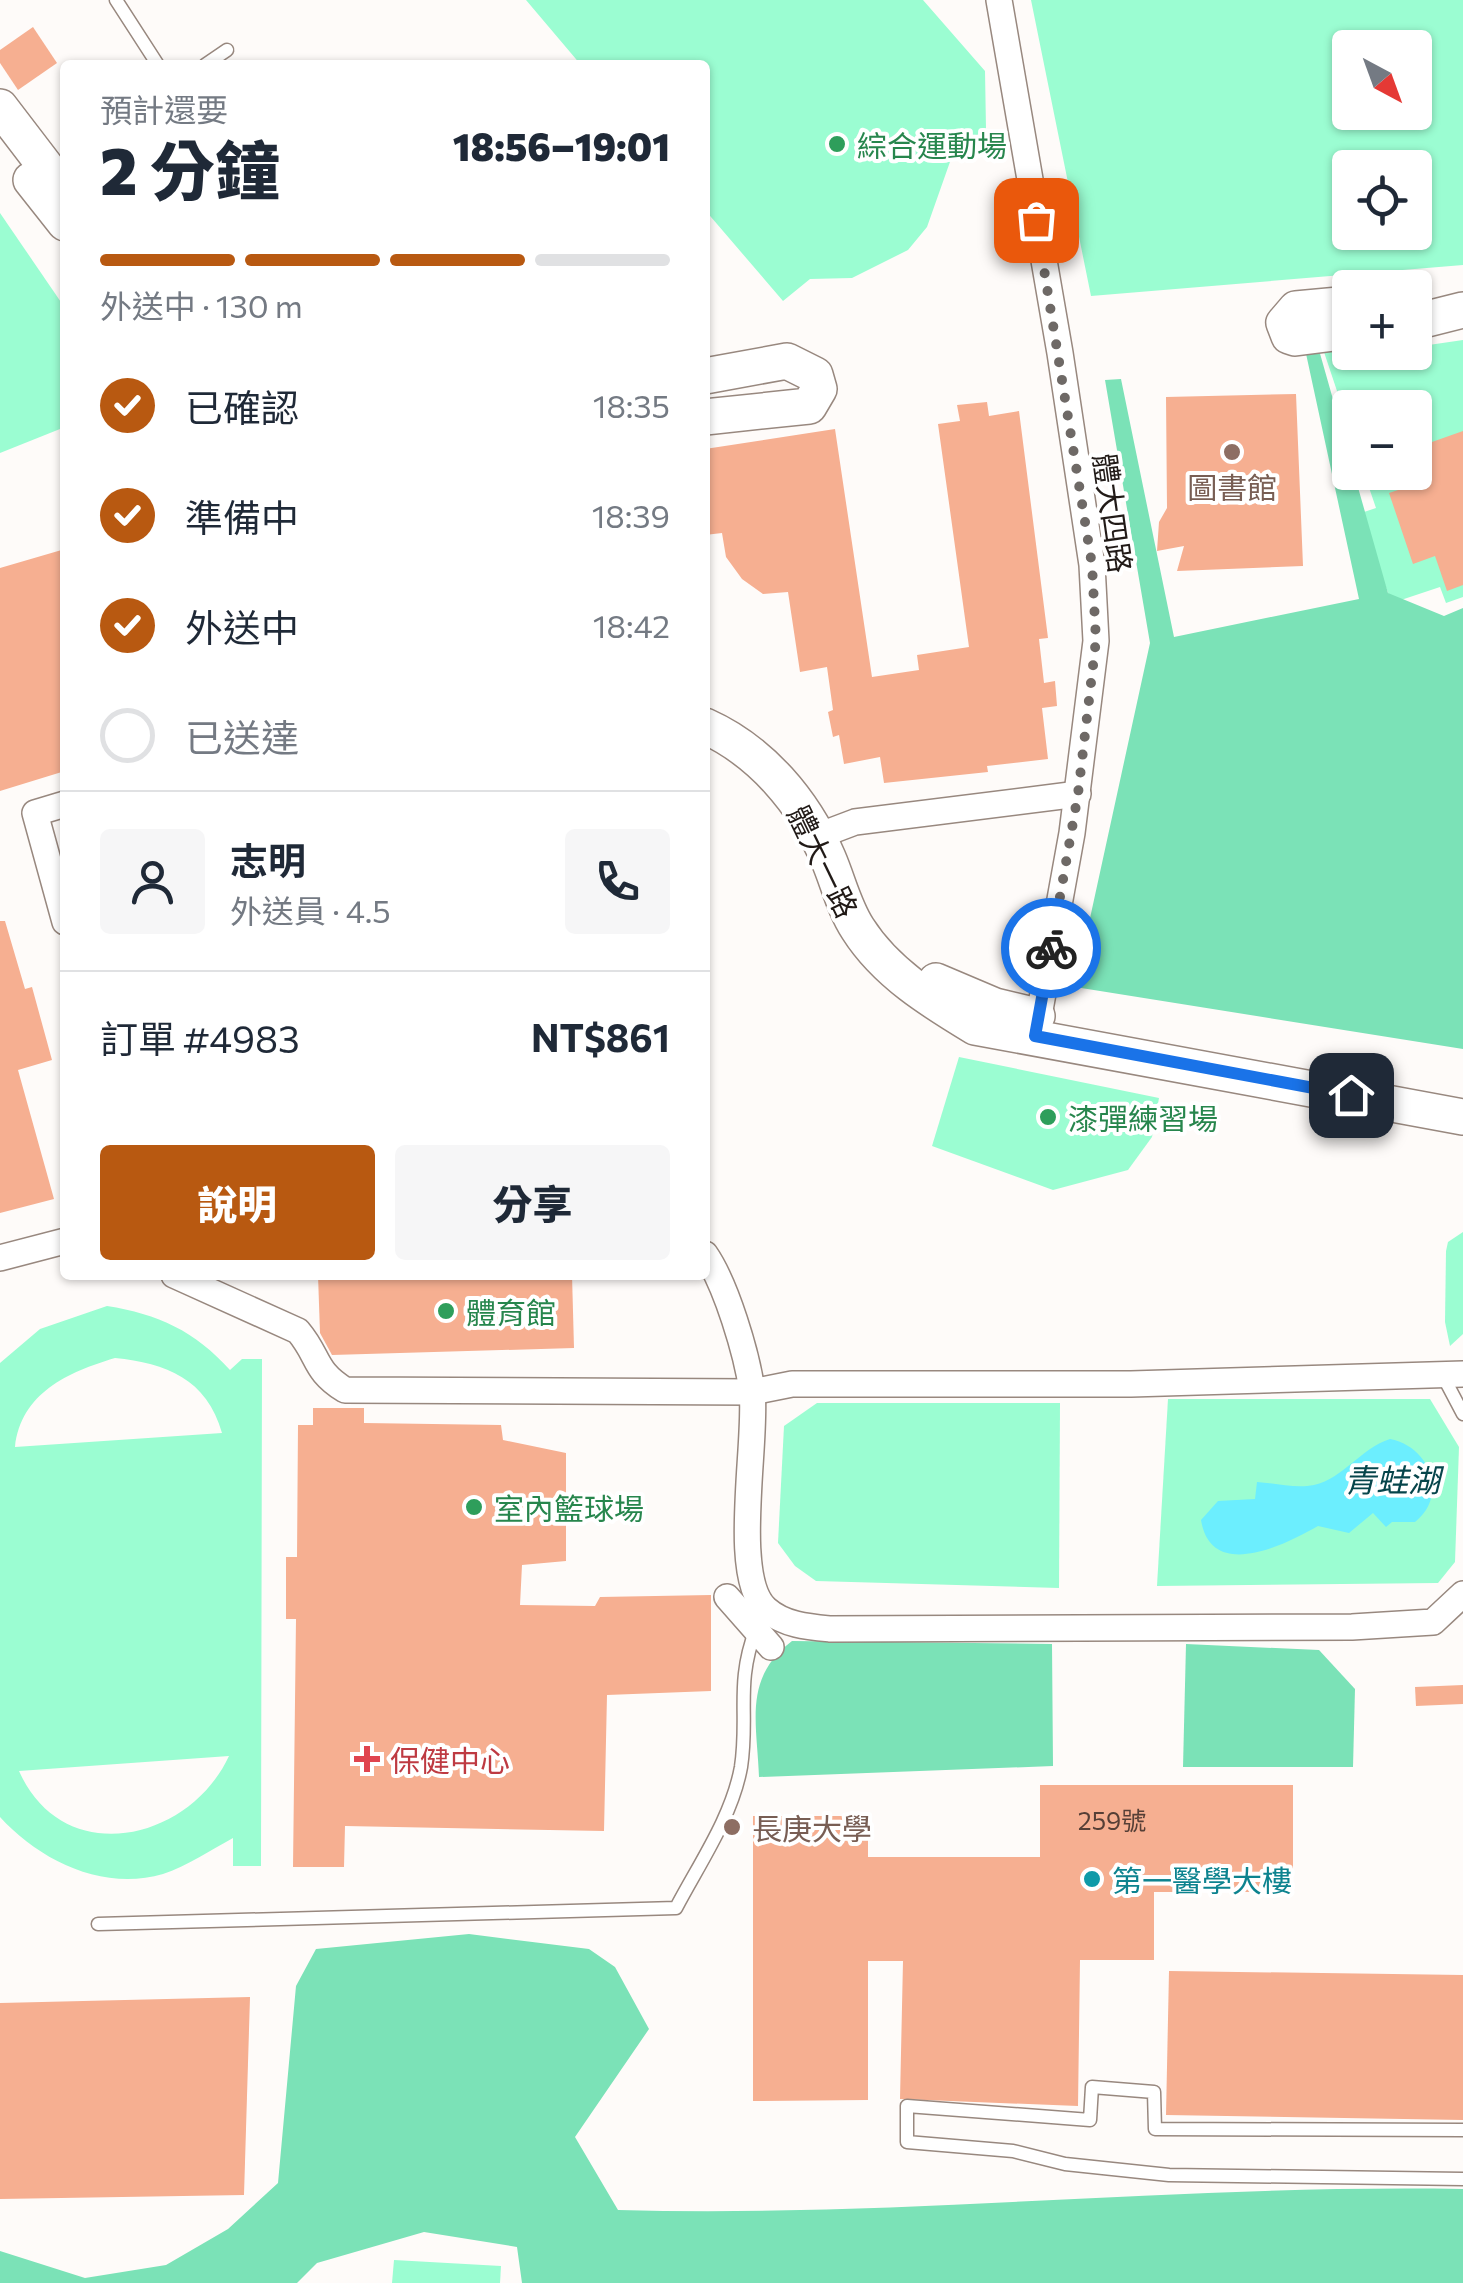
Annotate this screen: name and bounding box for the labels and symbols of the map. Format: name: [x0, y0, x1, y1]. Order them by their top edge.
north arrow: [1332, 30, 1432, 130]
place label: 綜合運動場: [857, 126, 1007, 163]
marker: 綜合運動場: [826, 133, 848, 155]
pin: [994, 178, 1079, 263]
marker: 圖書館: [1221, 441, 1243, 463]
street label: 體大四路: [1087, 451, 1141, 575]
place label: 圖書館: [1187, 468, 1277, 505]
street label: 體大一路: [781, 799, 867, 923]
courier: [1001, 898, 1101, 998]
pin: [1309, 1053, 1394, 1138]
place label: 漆彈練習場: [1068, 1099, 1218, 1136]
marker: 漆彈練習場: [1037, 1106, 1059, 1128]
place label: 體育館: [466, 1293, 556, 1330]
marker: 體育館: [435, 1300, 457, 1322]
water label: 青蛙湖: [1344, 1459, 1445, 1499]
place label: 室內籃球場: [494, 1489, 644, 1526]
marker: 室內籃球場: [463, 1496, 485, 1518]
place label: 保健中心: [390, 1741, 510, 1778]
marker: 保健中心: [354, 1746, 380, 1772]
house number: 259號: [1078, 1805, 1146, 1835]
place label: 長庚大學: [752, 1809, 872, 1846]
marker: 長庚大學: [721, 1816, 743, 1838]
place label: 第一醫學大樓: [1112, 1861, 1292, 1898]
marker: 第一醫學大樓: [1081, 1868, 1103, 1890]

